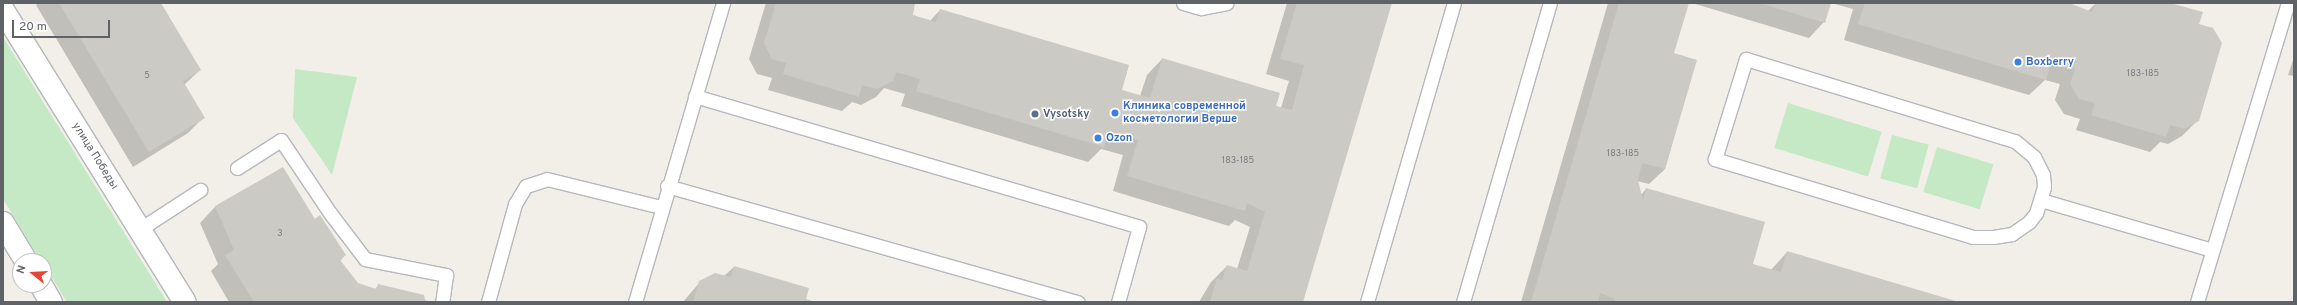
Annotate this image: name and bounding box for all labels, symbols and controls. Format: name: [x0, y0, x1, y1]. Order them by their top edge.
scale bar: [14, 12, 112, 38]
text: 20 m: [19, 19, 47, 35]
place label: Boxberry: [2026, 55, 2074, 69]
marker: Boxberry: [2013, 57, 2023, 67]
house number: 183-185: [2127, 69, 2159, 79]
house number: 5: [144, 71, 150, 81]
place label: Клиника современной косметологии Верше: [1123, 100, 1246, 126]
place label: Vysotsky: [1043, 107, 1089, 121]
marker: Клиника современной косметологии Верше: [1110, 108, 1120, 118]
marker: Vysotsky: [1030, 109, 1040, 119]
street label: улица Победы: [69, 120, 121, 192]
place label: Ozon: [1106, 131, 1132, 145]
marker: Ozon: [1093, 133, 1103, 143]
house number: 183-185: [1607, 149, 1639, 159]
house number: 183-185: [1222, 156, 1254, 166]
house number: 3: [277, 229, 283, 239]
north arrow: [12, 253, 52, 293]
text: N: [14, 264, 29, 276]

